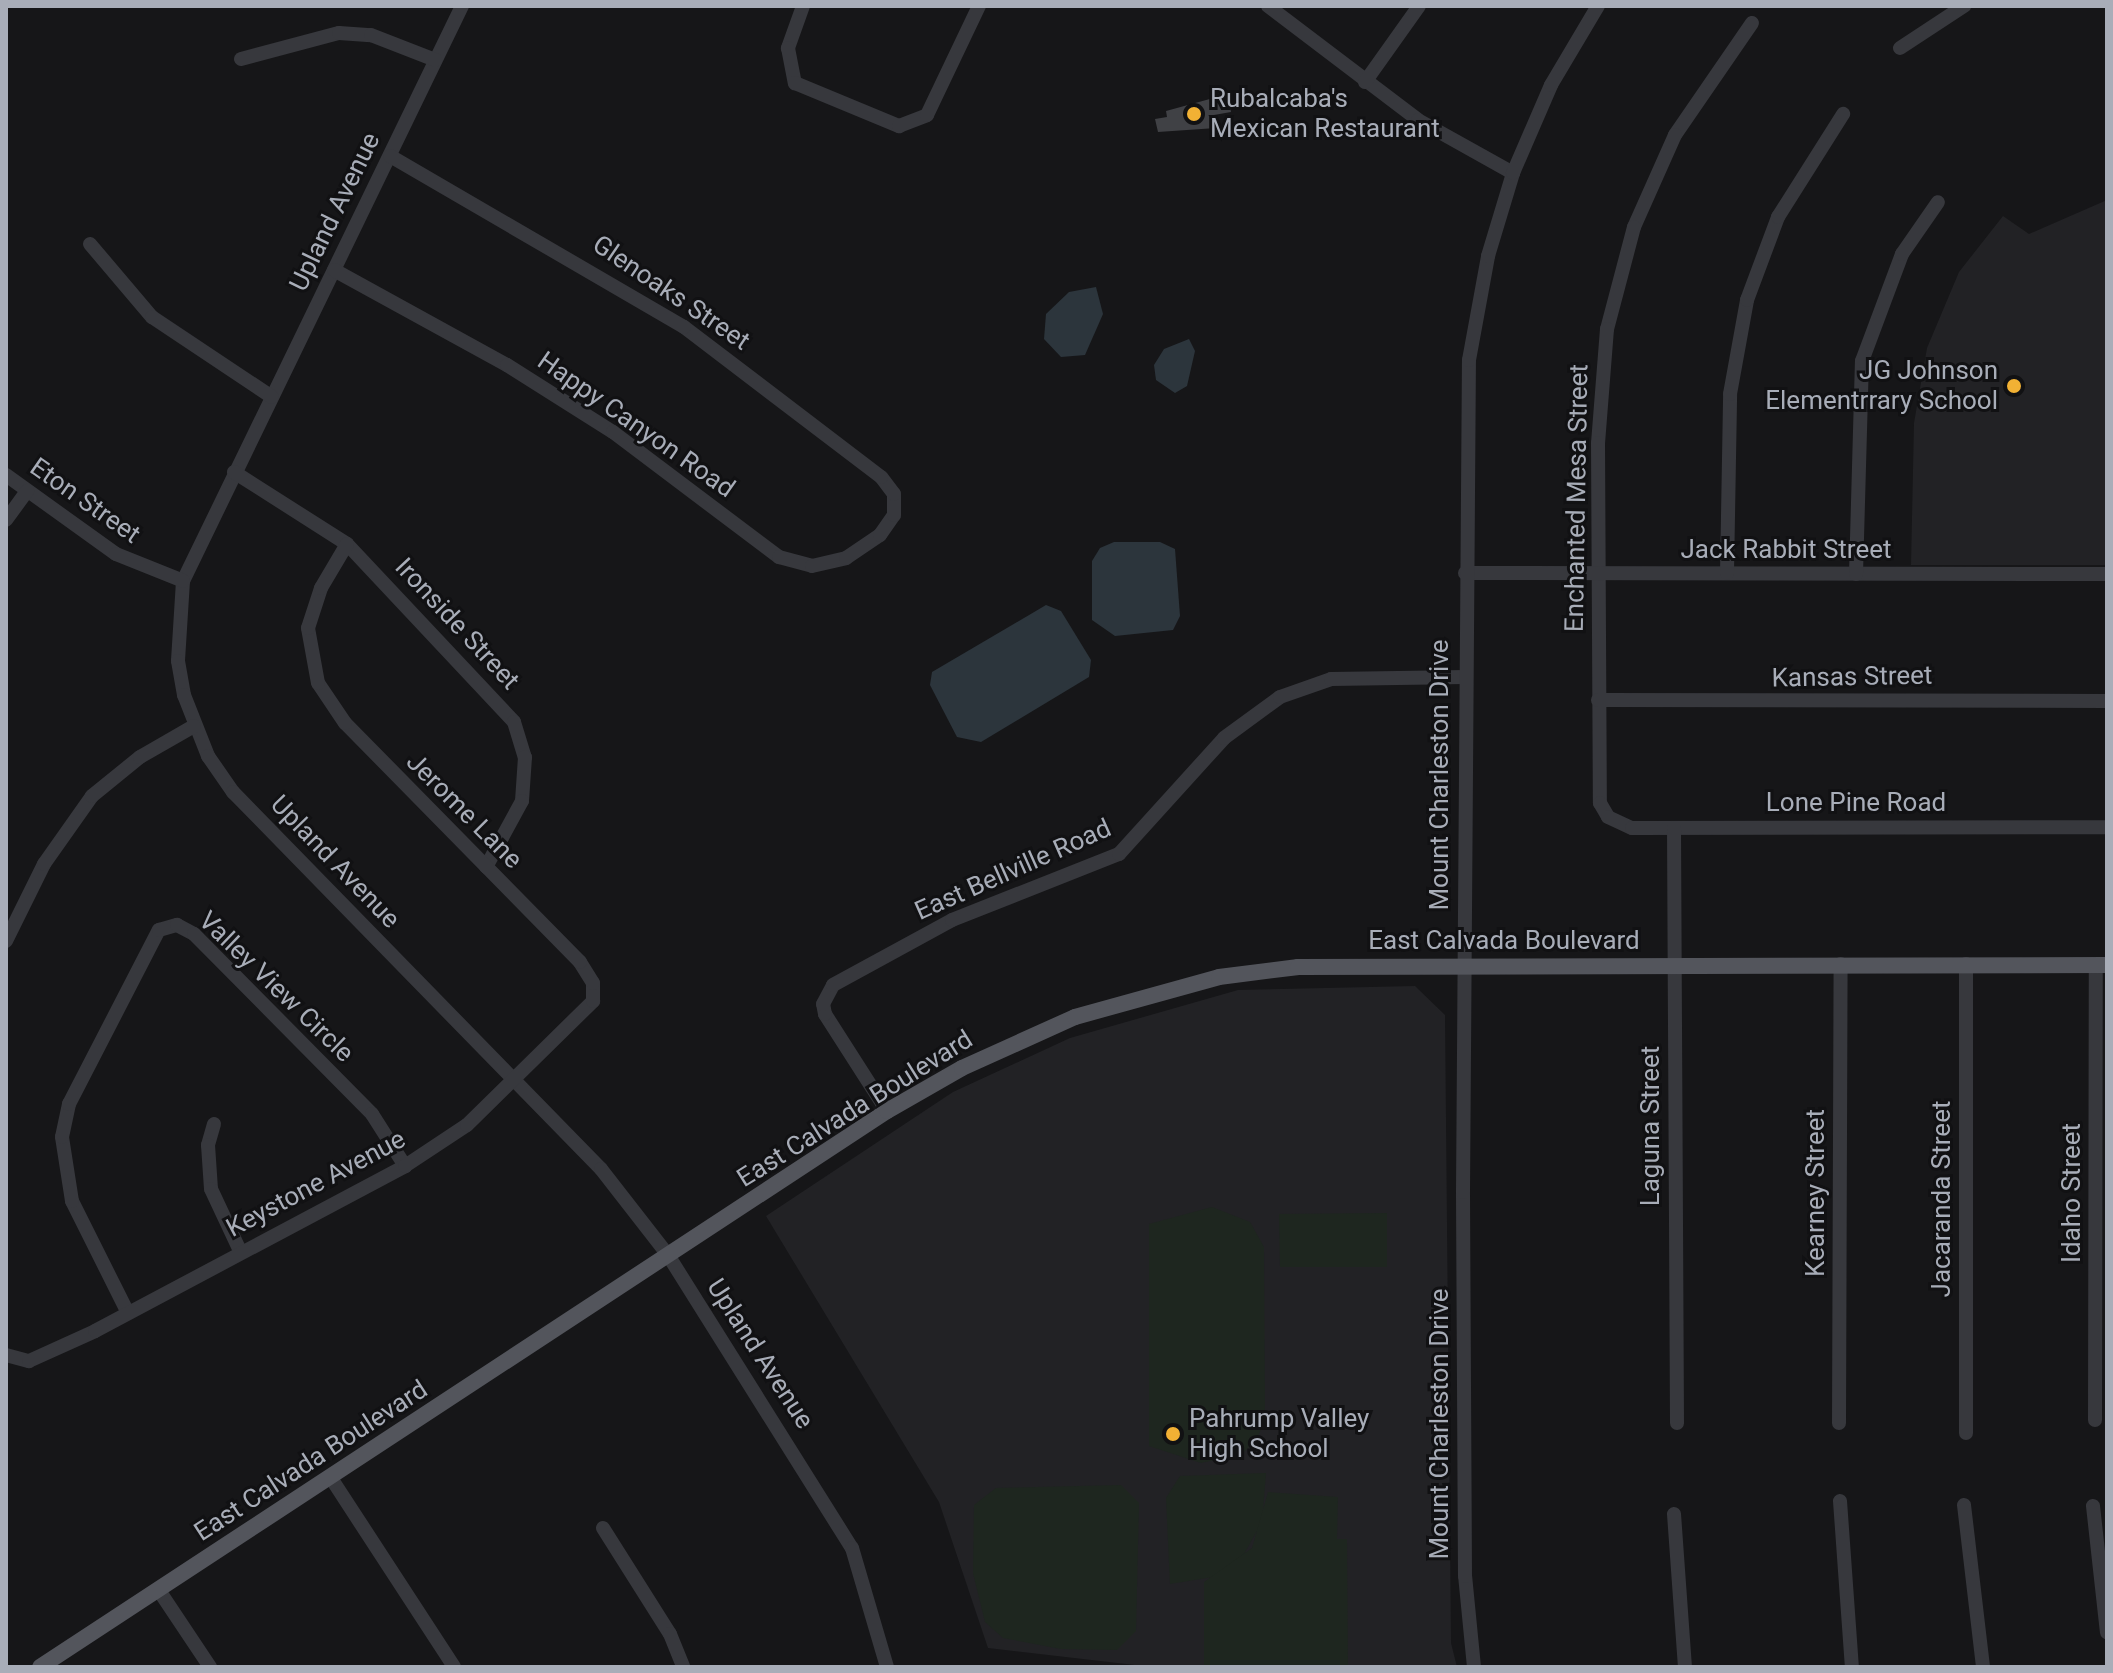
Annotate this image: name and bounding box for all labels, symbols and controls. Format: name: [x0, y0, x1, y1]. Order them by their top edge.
place label: Rubalcaba's Mexican Restaurant: [1210, 83, 1440, 144]
marker: Rubalcaba's Mexican Restaurant: [1185, 105, 1203, 123]
street label: Upland Avenue: [283, 128, 387, 296]
street label: Glenoaks Street: [587, 229, 755, 357]
street label: Happy Canyon Road: [531, 345, 741, 505]
place label: JG Johnson Elementrrary School: [1765, 355, 1998, 416]
street label: Enchanted Mesa Street: [1559, 364, 1595, 632]
marker: JG Johnson Elementrrary School: [2005, 377, 2023, 395]
street label: Eton Street: [24, 452, 146, 550]
street label: Jack Rabbit Street: [1681, 534, 1891, 566]
street label: Ironside Street: [388, 552, 526, 696]
street label: Mount Charleston Drive: [1424, 639, 1456, 911]
street label: Kansas Street: [1771, 660, 1933, 694]
street label: Jerome Lane: [400, 747, 528, 875]
street label: Lone Pine Road: [1766, 787, 1946, 819]
street label: Upland Avenue: [264, 789, 406, 935]
street label: East Bellville Road: [910, 813, 1116, 927]
street label: Valley View Circle: [192, 905, 360, 1069]
street label: East Calvada Boulevard: [1368, 925, 1640, 957]
street label: East Calvada Boulevard: [732, 1024, 978, 1194]
street label: Laguna Street: [1635, 1046, 1667, 1206]
street label: Jacaranda Street: [1926, 1101, 1958, 1297]
street label: Kearney Street: [1800, 1109, 1832, 1277]
street label: Idaho Street: [2056, 1123, 2088, 1263]
street label: Keystone Avenue: [221, 1124, 411, 1244]
street label: Upland Avenue: [700, 1273, 820, 1435]
street label: Mount Charleston Drive: [1424, 1288, 1456, 1560]
street label: East Calvada Boulevard: [189, 1374, 433, 1548]
place label: Pahrump Valley High School: [1189, 1403, 1369, 1464]
marker: Pahrump Valley High School: [1164, 1425, 1182, 1443]

